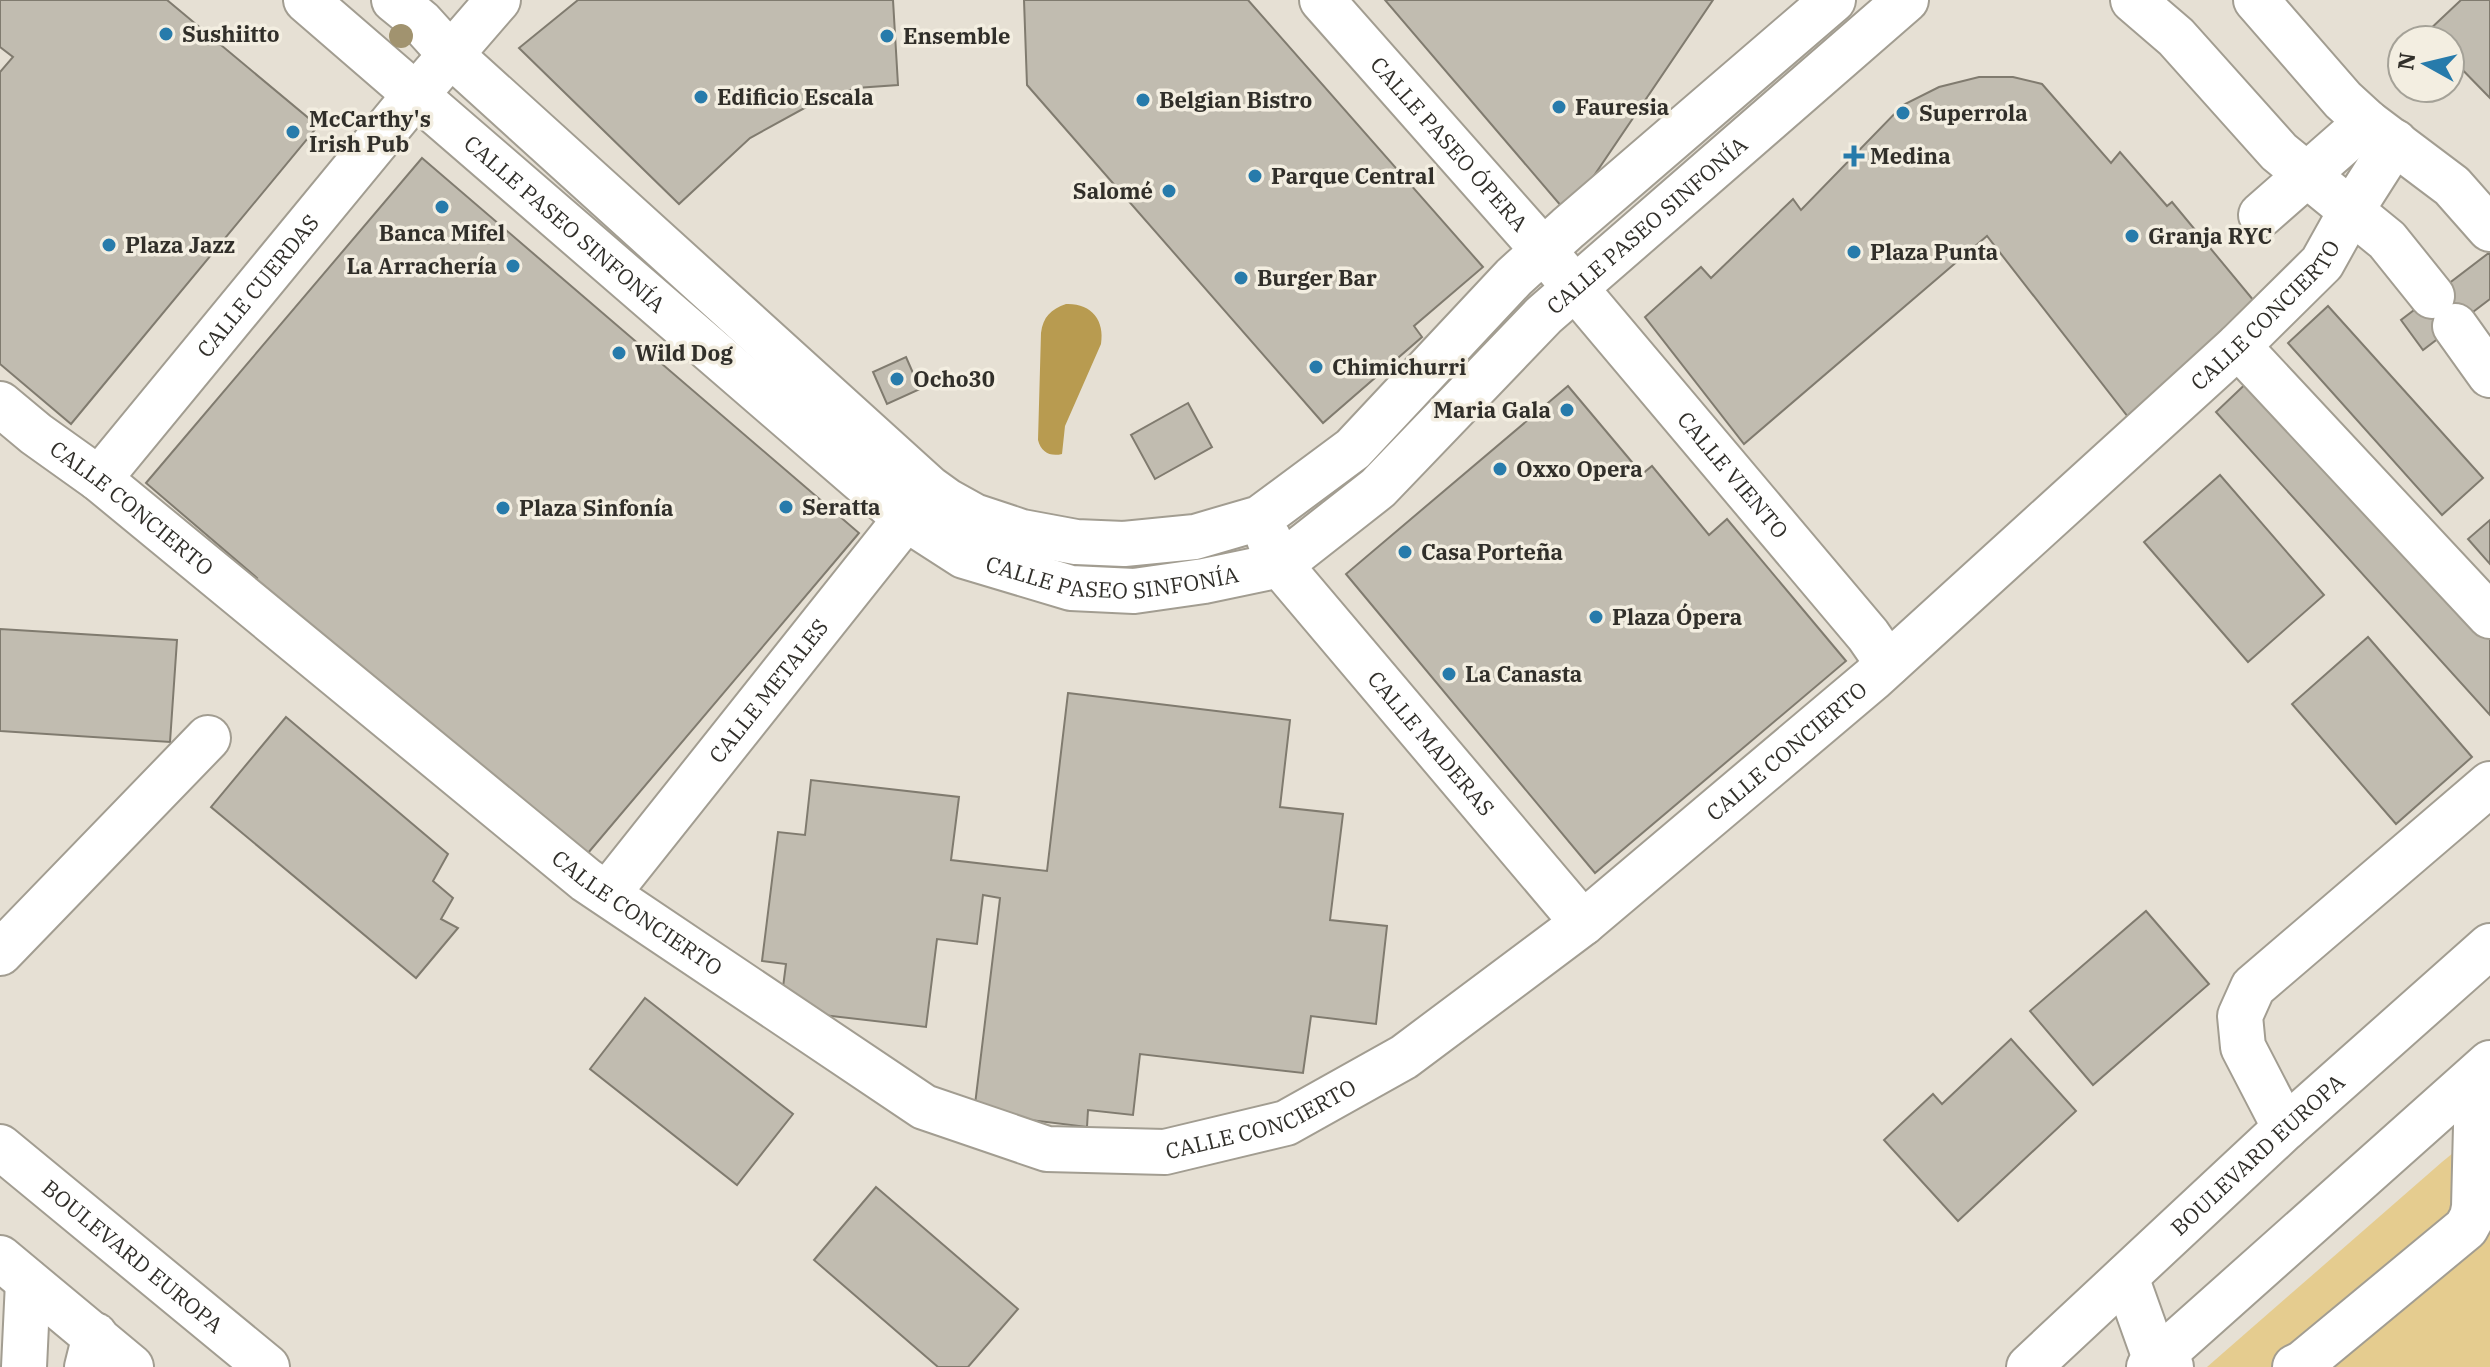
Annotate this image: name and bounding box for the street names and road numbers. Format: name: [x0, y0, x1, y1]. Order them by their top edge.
street label: CALLE PASEO ÓPERA: [1365, 50, 1535, 237]
street label: CALLE PASEO SINFONÍA: [458, 128, 672, 318]
street label: CALLE PASEO SINFONÍA: [1540, 130, 1753, 320]
street label: CALLE CUERDAS: [190, 208, 325, 363]
street label: CALLE CONCIERTO: [2184, 235, 2346, 396]
street label: CALLE VIENTO: [1671, 405, 1795, 544]
street label: CALLE CONCIERTO: [44, 434, 220, 582]
street label: CALLE PASEO SINFONÍA: [982, 548, 1241, 605]
street label: CALLE METALES: [702, 613, 834, 769]
street label: CALLE MADERAS: [1362, 665, 1501, 822]
street label: CALLE CONCIERTO: [1700, 675, 1873, 827]
street label: CALLE CONCIERTO: [546, 843, 729, 982]
street label: BOULEVARD EUROPA: [2164, 1067, 2350, 1242]
street label: CALLE CONCIERTO: [1162, 1072, 1361, 1165]
street label: BOULEVARD EUROPA: [37, 1173, 230, 1339]

